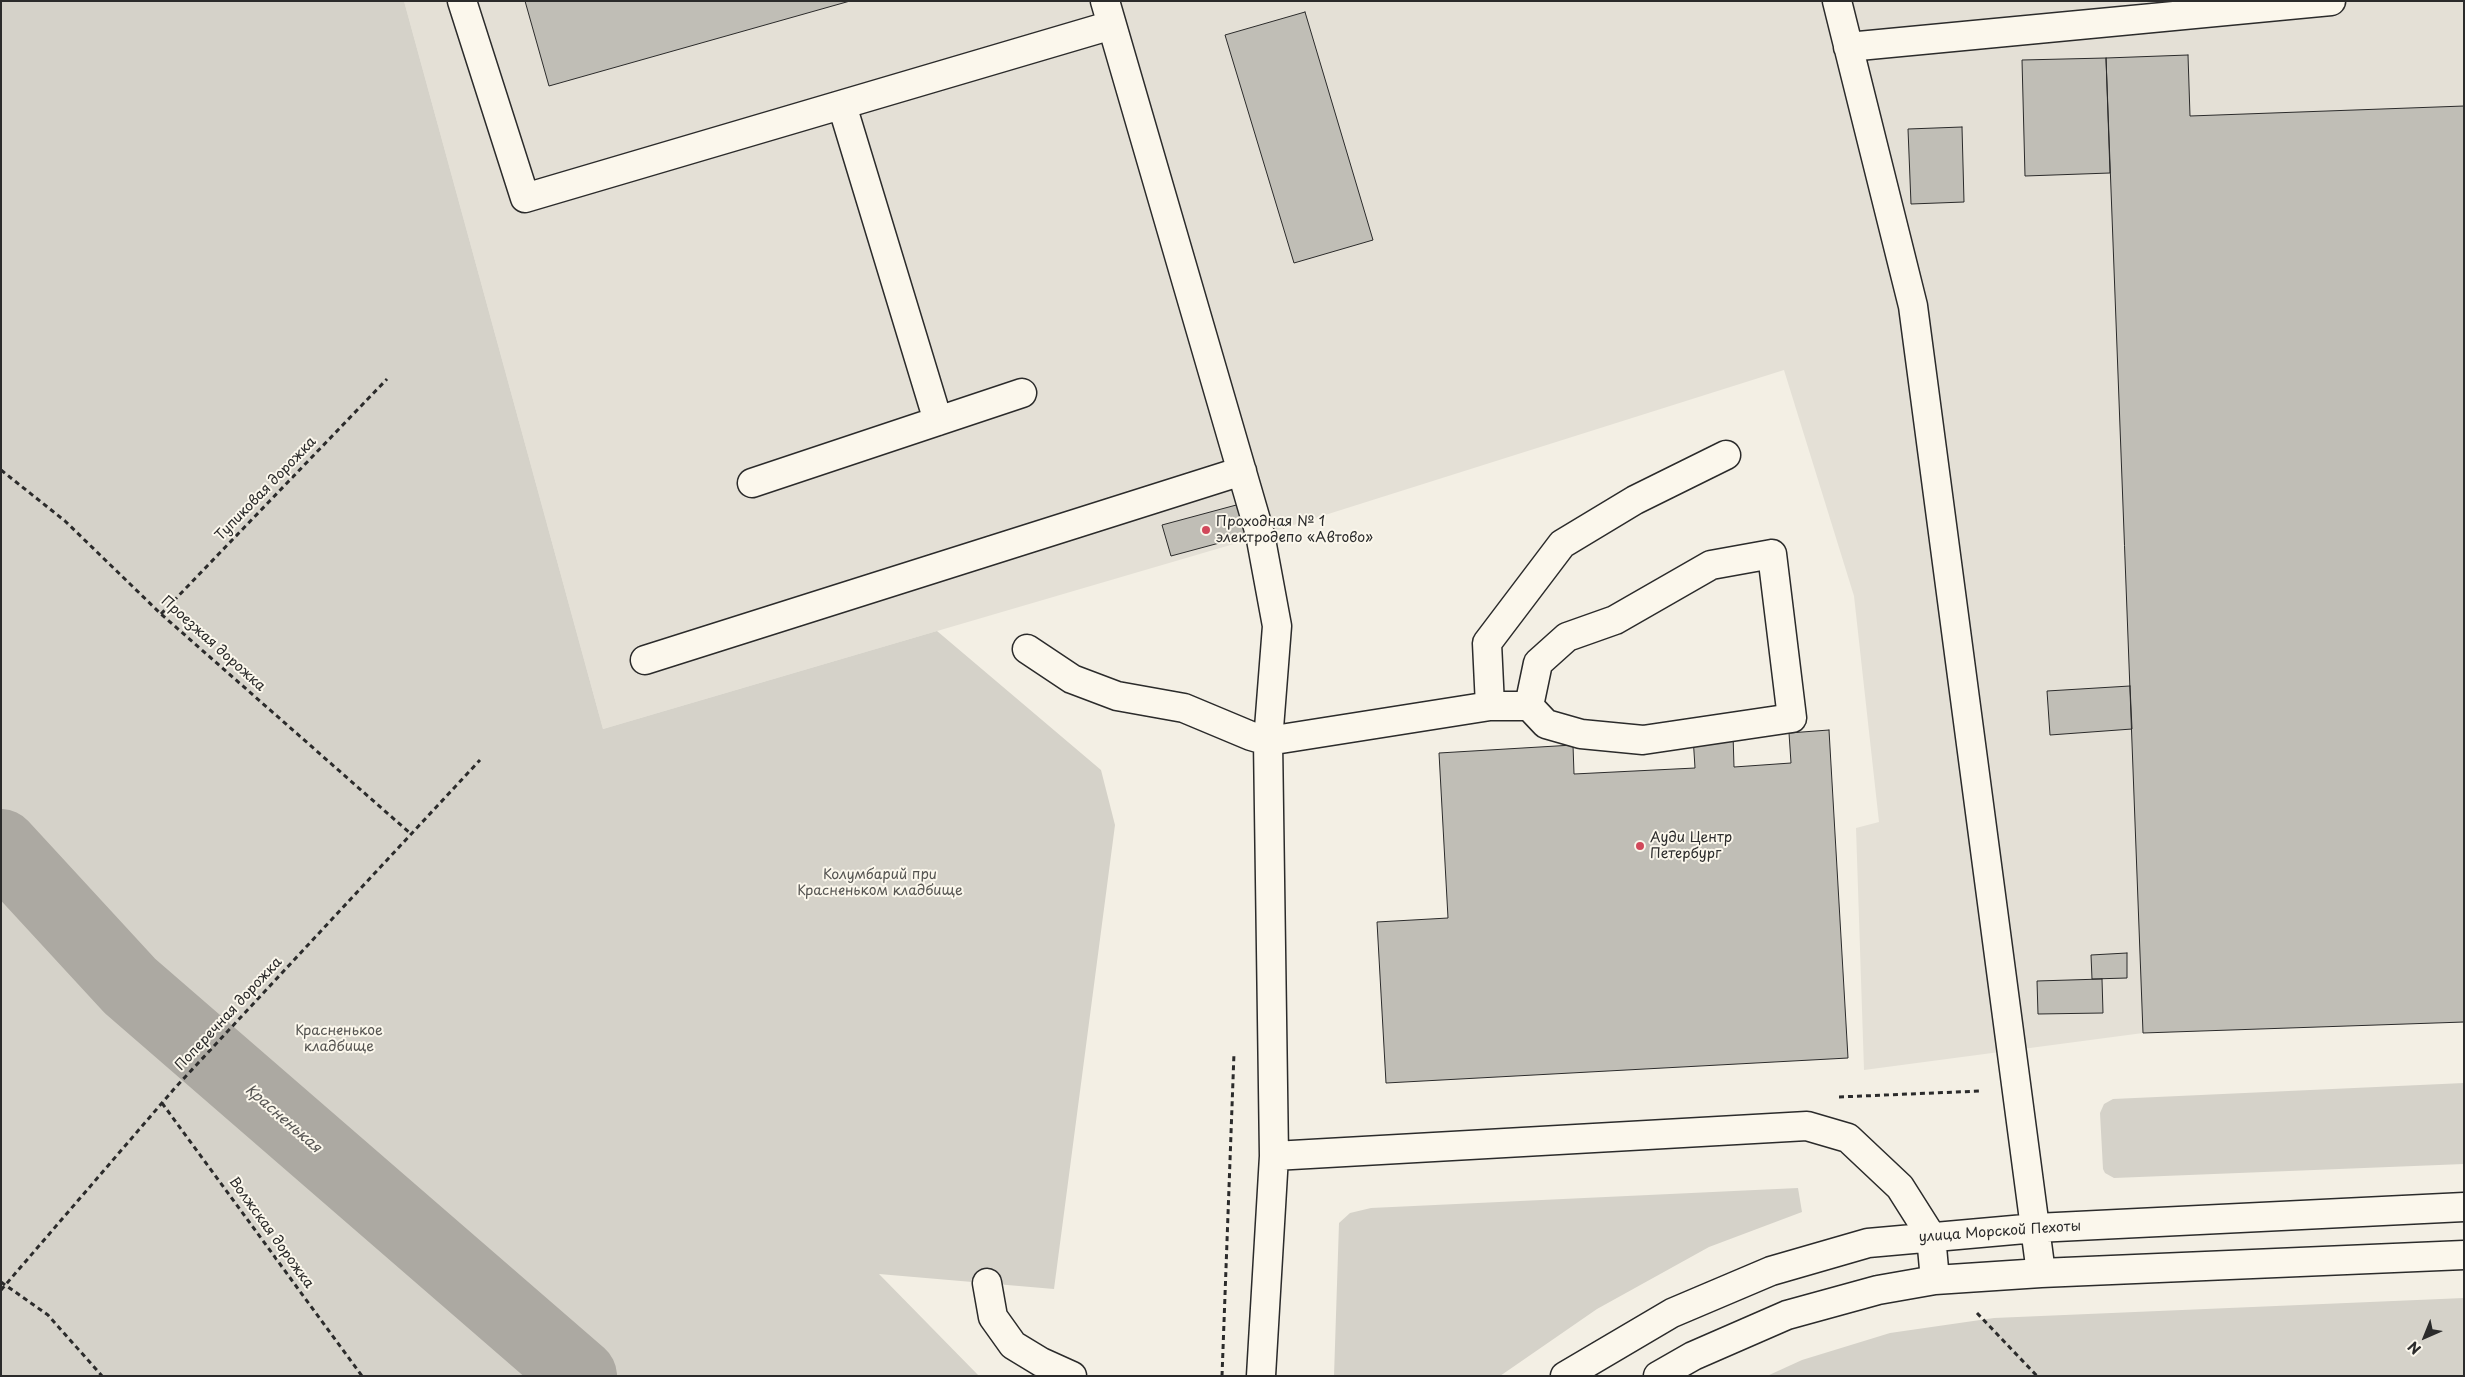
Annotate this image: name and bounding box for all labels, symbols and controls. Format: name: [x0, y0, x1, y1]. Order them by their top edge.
street label: Тупиковая дорожка: [212, 434, 320, 544]
place label: Проходная № 1 электродепо «Автово»: [1216, 514, 1373, 546]
marker: Проходная № 1 электродепо «Автово»: [1200, 524, 1212, 536]
street label: Проезжая дорожка: [158, 593, 268, 695]
place label: Ауди Центр Петербург: [1650, 830, 1732, 862]
marker: Ауди Центр Петербург: [1634, 840, 1646, 852]
park label: Колумбарий при Красненьком кладбище: [797, 867, 963, 900]
street label: Поперечная дорожка: [172, 954, 286, 1074]
park label: Красненькое кладбище: [295, 1023, 383, 1056]
water label: Красненькая: [241, 1081, 325, 1157]
street label: Волжская дорожка: [225, 1174, 317, 1292]
street label: улица Морской Пехоты: [1918, 1218, 2082, 1246]
north arrow: [2400, 1312, 2450, 1362]
text: N: [2403, 1337, 2426, 1360]

